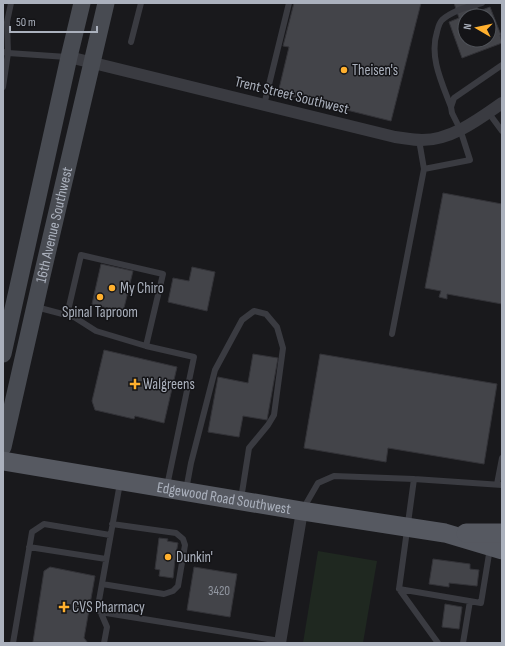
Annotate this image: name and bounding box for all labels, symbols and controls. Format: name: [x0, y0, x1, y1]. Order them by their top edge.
scale bar: [10, 8, 97, 34]
north arrow: [457, 8, 497, 48]
text: 50 m: [16, 15, 36, 30]
text: N: [461, 22, 475, 30]
place label: Theisen's: [352, 61, 398, 80]
marker: Theisen's: [339, 65, 349, 75]
street label: Trent Street Southwest: [233, 72, 351, 119]
street label: 16th Avenue Southwest: [32, 165, 77, 285]
place label: My Chiro: [120, 279, 164, 298]
marker: My Chiro: [107, 283, 117, 293]
marker: Spinal Taproom: [95, 292, 105, 302]
place label: Spinal Taproom: [62, 303, 138, 322]
place label: Walgreens: [143, 375, 195, 394]
marker: Walgreens: [130, 379, 140, 389]
street label: Edgewood Road Southwest: [155, 478, 293, 519]
place label: Dunkin': [176, 548, 213, 567]
marker: Dunkin': [163, 552, 173, 562]
house number: 3420: [208, 583, 230, 599]
place label: CVS Pharmacy: [72, 598, 145, 617]
marker: CVS Pharmacy: [59, 602, 69, 612]

